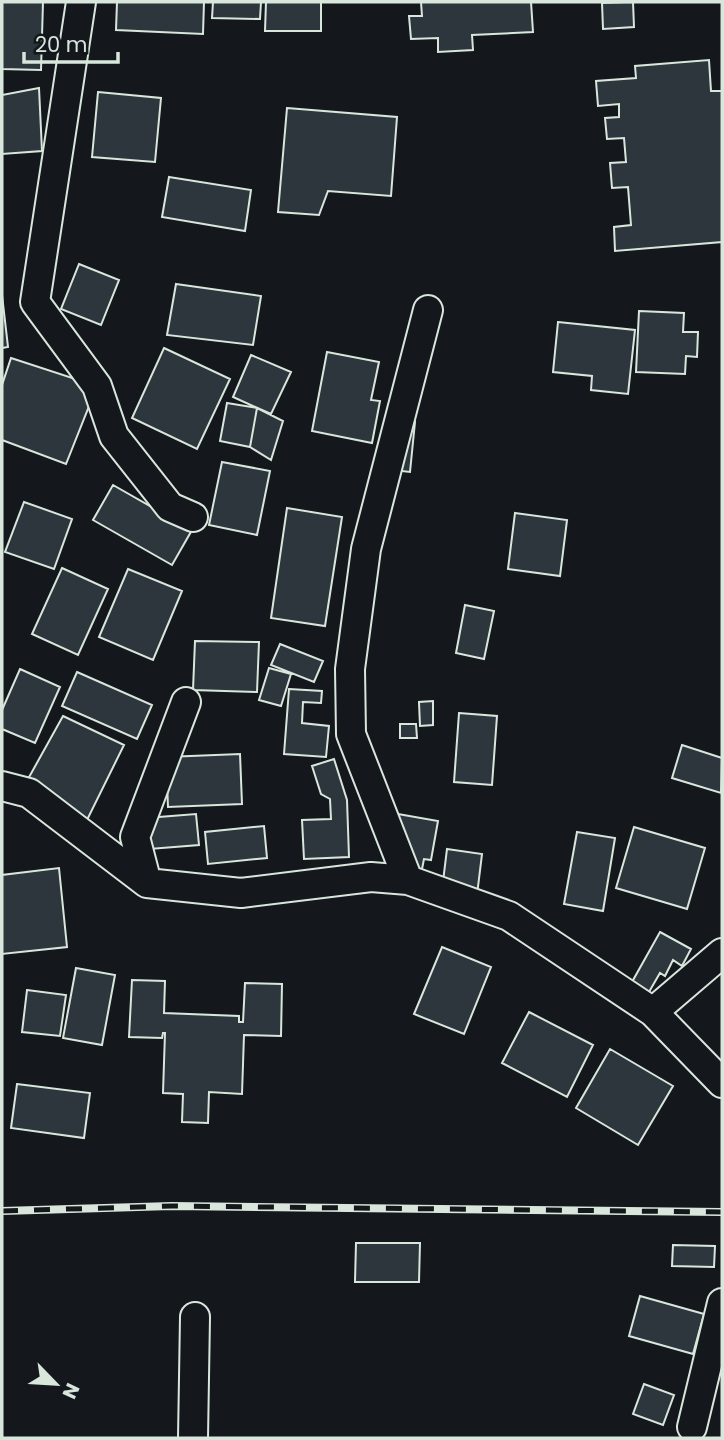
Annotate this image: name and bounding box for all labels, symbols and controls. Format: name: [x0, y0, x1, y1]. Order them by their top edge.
scale bar: [24, 21, 119, 65]
text: 20 m: [35, 30, 88, 59]
north arrow: [21, 1349, 91, 1419]
text: N: [56, 1379, 86, 1403]

